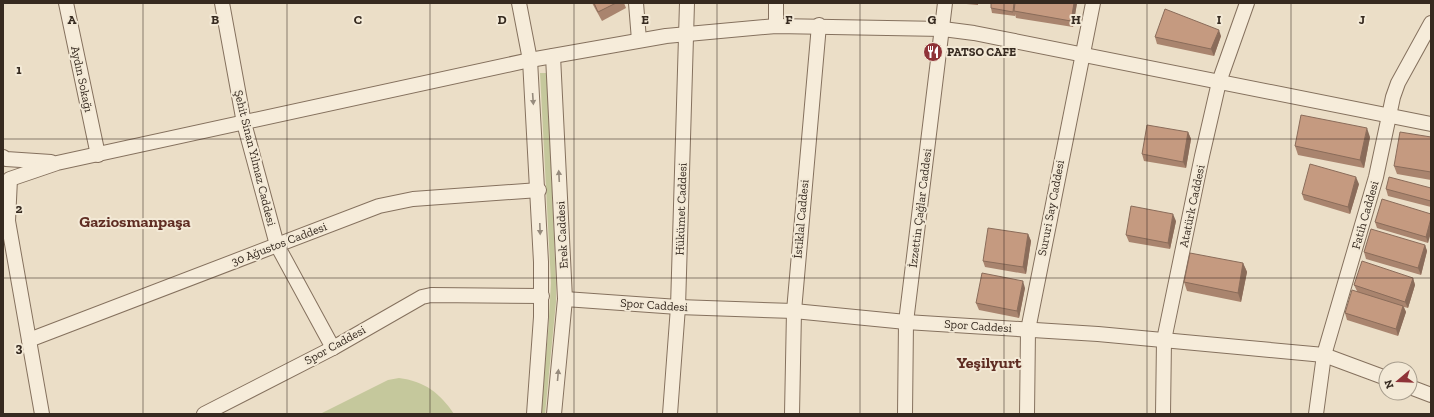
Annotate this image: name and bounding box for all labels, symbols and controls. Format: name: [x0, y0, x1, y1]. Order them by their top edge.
text: A: [68, 12, 77, 27]
text: B: [211, 12, 219, 27]
text: C: [354, 12, 362, 27]
text: D: [497, 12, 507, 27]
text: E: [641, 12, 649, 27]
text: F: [785, 12, 793, 27]
text: G: [928, 12, 937, 27]
text: H: [1071, 12, 1081, 27]
text: I: [1217, 12, 1222, 27]
text: J: [1359, 12, 1365, 27]
restaurant icon: PATSO CAFE: [922, 41, 944, 63]
street label: Aydın Sokağı: [68, 45, 96, 114]
place label: PATSO CAFE: [947, 45, 1016, 59]
text: 1: [16, 62, 22, 77]
street label: Şehit Sinan Yılmaz Caddesi: [231, 89, 279, 228]
one-way arrow: [529, 93, 536, 105]
street label: İzzettin Çağlar Caddesi: [906, 147, 934, 268]
street label: Sururi Say Caddesi: [1035, 158, 1067, 257]
street label: Hükümet Caddesi: [672, 162, 690, 256]
street label: Atatürk Caddesi: [1176, 163, 1208, 249]
one-way arrow: [556, 169, 562, 182]
street label: İstiklal Caddesi: [791, 178, 811, 259]
street label: Fatih Caddesi: [1349, 179, 1382, 251]
street label: Erek Caddesi: [553, 200, 571, 269]
text: 2: [16, 201, 23, 216]
district label: Gaziosmanpaşa: [79, 212, 191, 231]
street label: 30 Ağustos Caddesi: [229, 219, 329, 269]
one-way arrow: [537, 223, 543, 236]
street label: Spor Caddesi: [620, 296, 689, 314]
street label: Spor Caddesi: [944, 317, 1013, 335]
street label: Spor Caddesi: [302, 322, 369, 368]
text: 3: [16, 340, 23, 355]
district label: Yeşilyurt: [957, 353, 1022, 372]
north arrow: [1378, 361, 1418, 401]
one-way arrow: [554, 369, 561, 381]
text: N: [1381, 377, 1397, 390]

